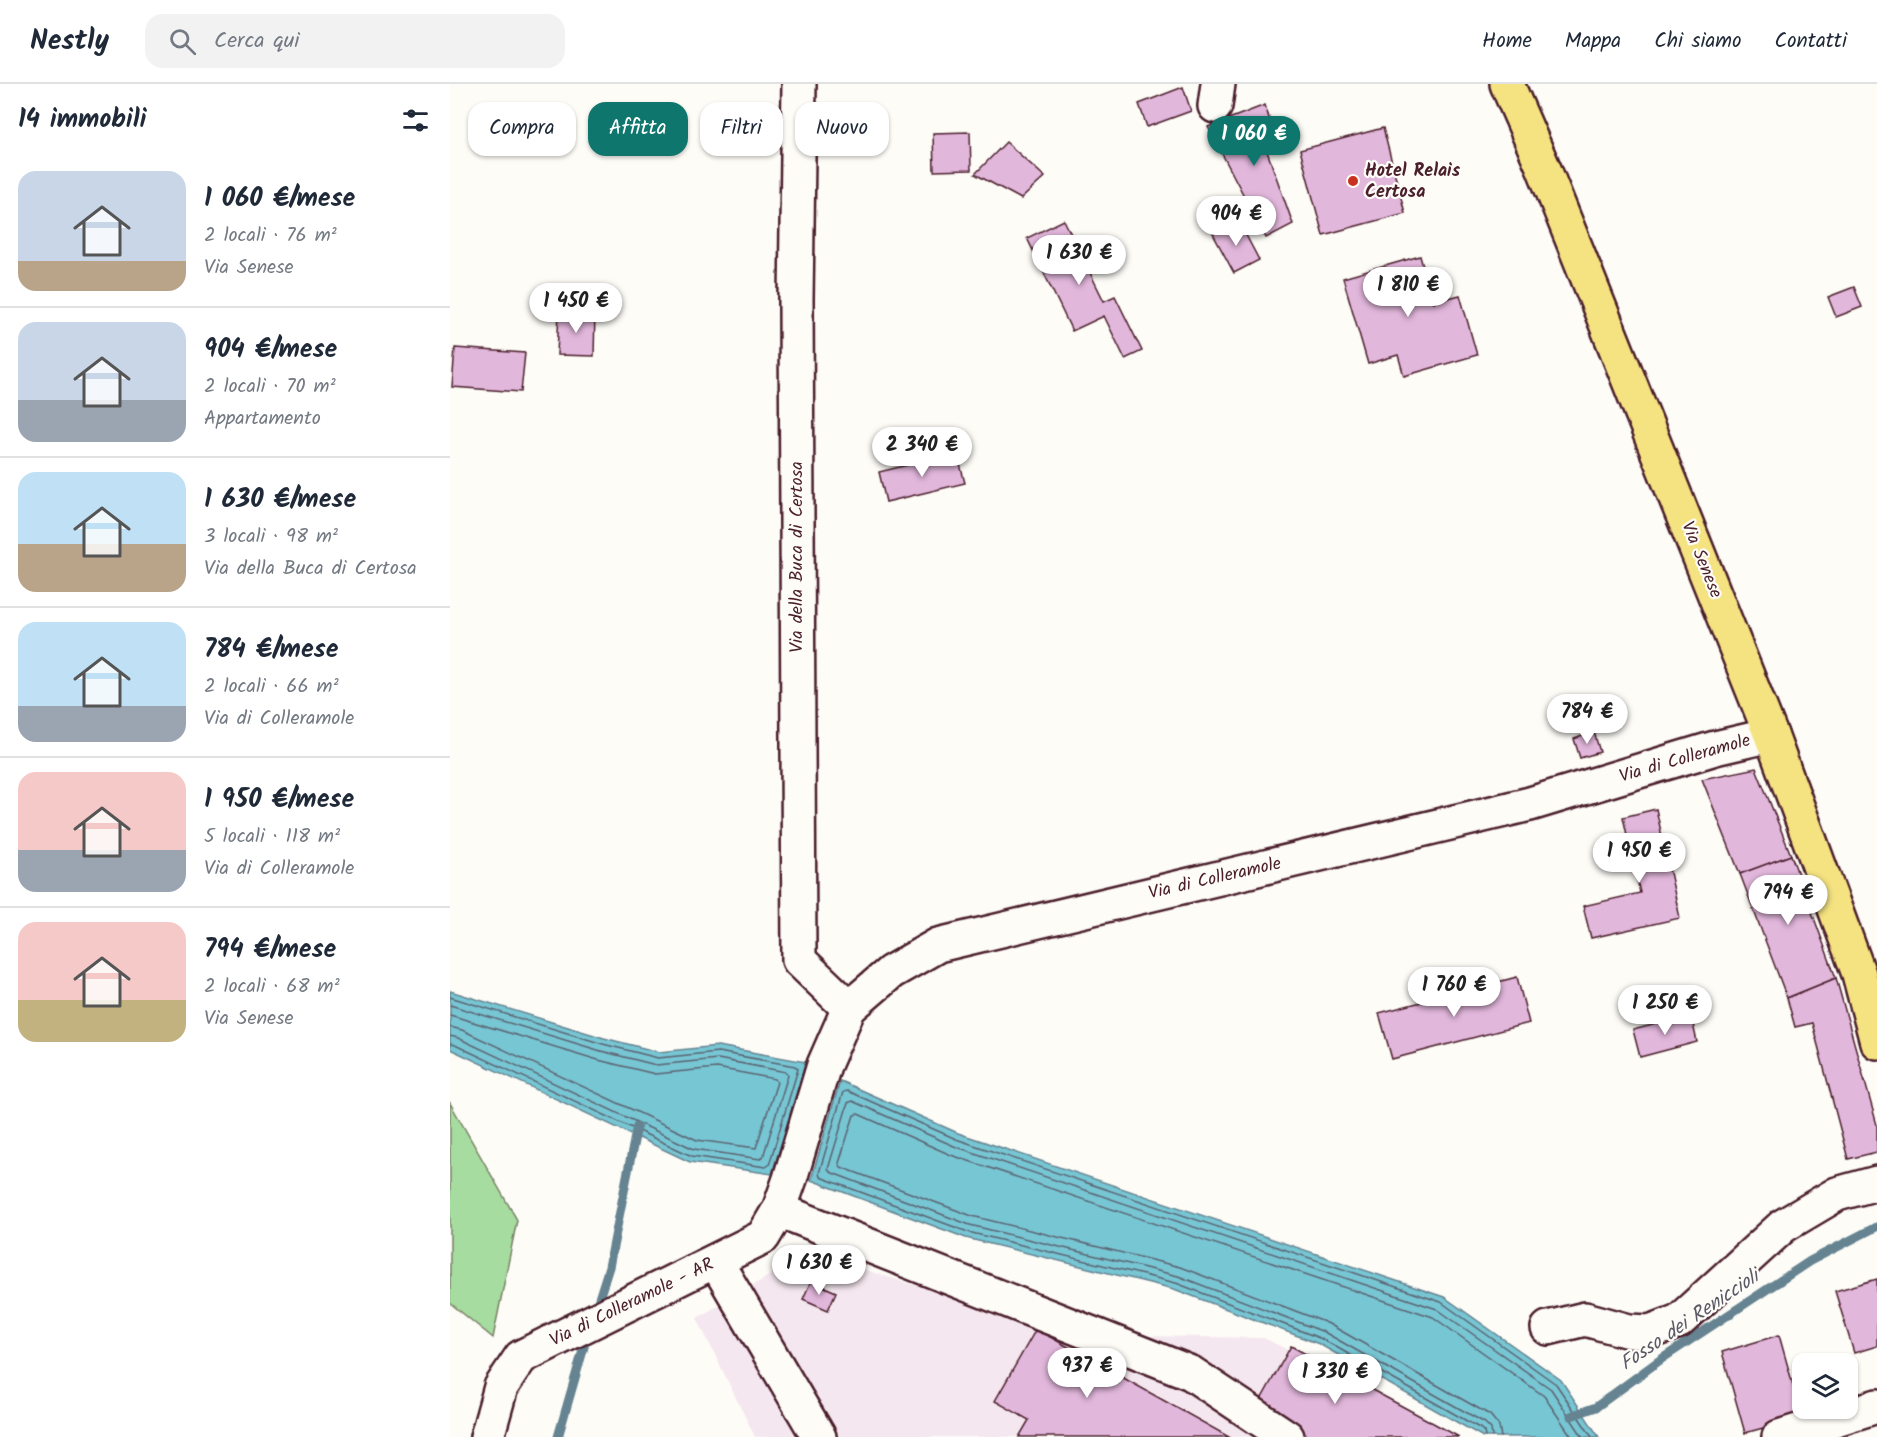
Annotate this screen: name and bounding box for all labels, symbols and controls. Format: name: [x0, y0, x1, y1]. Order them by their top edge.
search box: [145, 14, 565, 68]
text: Nestly: [30, 19, 109, 64]
text: Cerca qui: [214, 24, 300, 59]
icon: search: [166, 25, 199, 58]
text: Home: [1482, 25, 1532, 58]
text: Mappa: [1565, 25, 1621, 58]
text: Chi siamo: [1654, 25, 1741, 58]
text: Contatti: [1774, 25, 1847, 58]
text: 14 immobili: [18, 99, 146, 141]
chip: Compra: [468, 102, 576, 156]
chip: Affitta: [588, 102, 688, 156]
chip: Filtri: [700, 102, 783, 156]
chip: Nuovo: [795, 102, 889, 156]
icon: filters: [399, 104, 432, 137]
pin: 1 060 €: [1199, 116, 1309, 167]
text: 1 060 €: [1221, 119, 1287, 151]
place label: Hotel Relais Certosa: [1365, 157, 1461, 207]
marker: Hotel Relais Certosa: [1346, 174, 1360, 188]
text: 1 060 €/mese: [204, 178, 355, 220]
icon: home: [66, 195, 138, 267]
pin: 904 €: [1194, 196, 1278, 247]
text: 904 €: [1210, 199, 1262, 231]
text: 2 locali · 76 m²: [204, 220, 337, 252]
pin: 1 630 €: [1024, 235, 1134, 286]
text: 1 630 €: [1046, 238, 1112, 270]
text: Via Senese: [204, 252, 294, 284]
pin: 1 810 €: [1353, 267, 1463, 318]
text: 1 810 €: [1377, 270, 1439, 302]
pin: 1 450 €: [521, 283, 631, 334]
text: 1 450 €: [543, 286, 609, 318]
text: 904 €/mese: [204, 329, 337, 371]
icon: home: [66, 346, 138, 418]
text: 2 locali · 70 m²: [204, 371, 336, 403]
text: Appartamento: [204, 403, 321, 435]
pin: 2 340 €: [867, 427, 977, 478]
text: 2 340 €: [886, 430, 958, 462]
street label: Via della Buca di Certosa: [783, 461, 812, 653]
text: 1 630 €/mese: [204, 479, 356, 521]
icon: home: [66, 496, 138, 568]
street label: Via Senese: [1672, 517, 1730, 603]
text: 3 locali · 98 m²: [204, 521, 338, 553]
text: Via della Buca di Certosa: [204, 553, 417, 585]
text: 784 €/mese: [204, 629, 338, 671]
icon: home: [66, 646, 138, 718]
text: 2 locali · 66 m²: [204, 671, 339, 703]
pin: 784 €: [1545, 694, 1629, 745]
text: 784 €: [1561, 697, 1613, 729]
text: Via di Colleramole: [204, 703, 354, 735]
street label: Via di Colleramole: [1616, 726, 1754, 792]
text: 1 950 €/mese: [204, 779, 354, 821]
icon: home: [66, 796, 138, 868]
text: 5 locali · 118 m²: [204, 821, 340, 853]
pin: 1 950 €: [1584, 833, 1694, 884]
text: 1 950 €: [1607, 836, 1671, 868]
street label: Via di Colleramole: [1146, 850, 1284, 908]
text: Via di Colleramole: [204, 853, 354, 885]
pin: 794 €: [1746, 875, 1830, 926]
text: 794 €: [1763, 878, 1813, 910]
text: 794 €/mese: [204, 929, 336, 971]
icon: home: [66, 946, 138, 1018]
pin: 1 760 €: [1399, 967, 1509, 1018]
text: 1 760 €: [1422, 970, 1486, 1002]
text: 2 locali · 68 m²: [204, 971, 340, 1003]
pin: 1 250 €: [1610, 985, 1720, 1036]
text: 1 250 €: [1632, 988, 1698, 1020]
text: Via Senese: [204, 1003, 294, 1035]
pin: 1 630 €: [764, 1245, 874, 1296]
text: 1 630 €: [786, 1248, 852, 1280]
street label: Via di Colleramole - AR: [545, 1251, 719, 1355]
water label: Fosso dei Reniccioli: [1614, 1260, 1770, 1380]
pin: 937 €: [1045, 1348, 1129, 1399]
text: 937 €: [1062, 1351, 1112, 1383]
map controls: [1792, 1353, 1858, 1419]
button: layers: [1792, 1353, 1858, 1419]
pin: 1 330 €: [1280, 1354, 1390, 1405]
text: 1 330 €: [1302, 1357, 1368, 1389]

